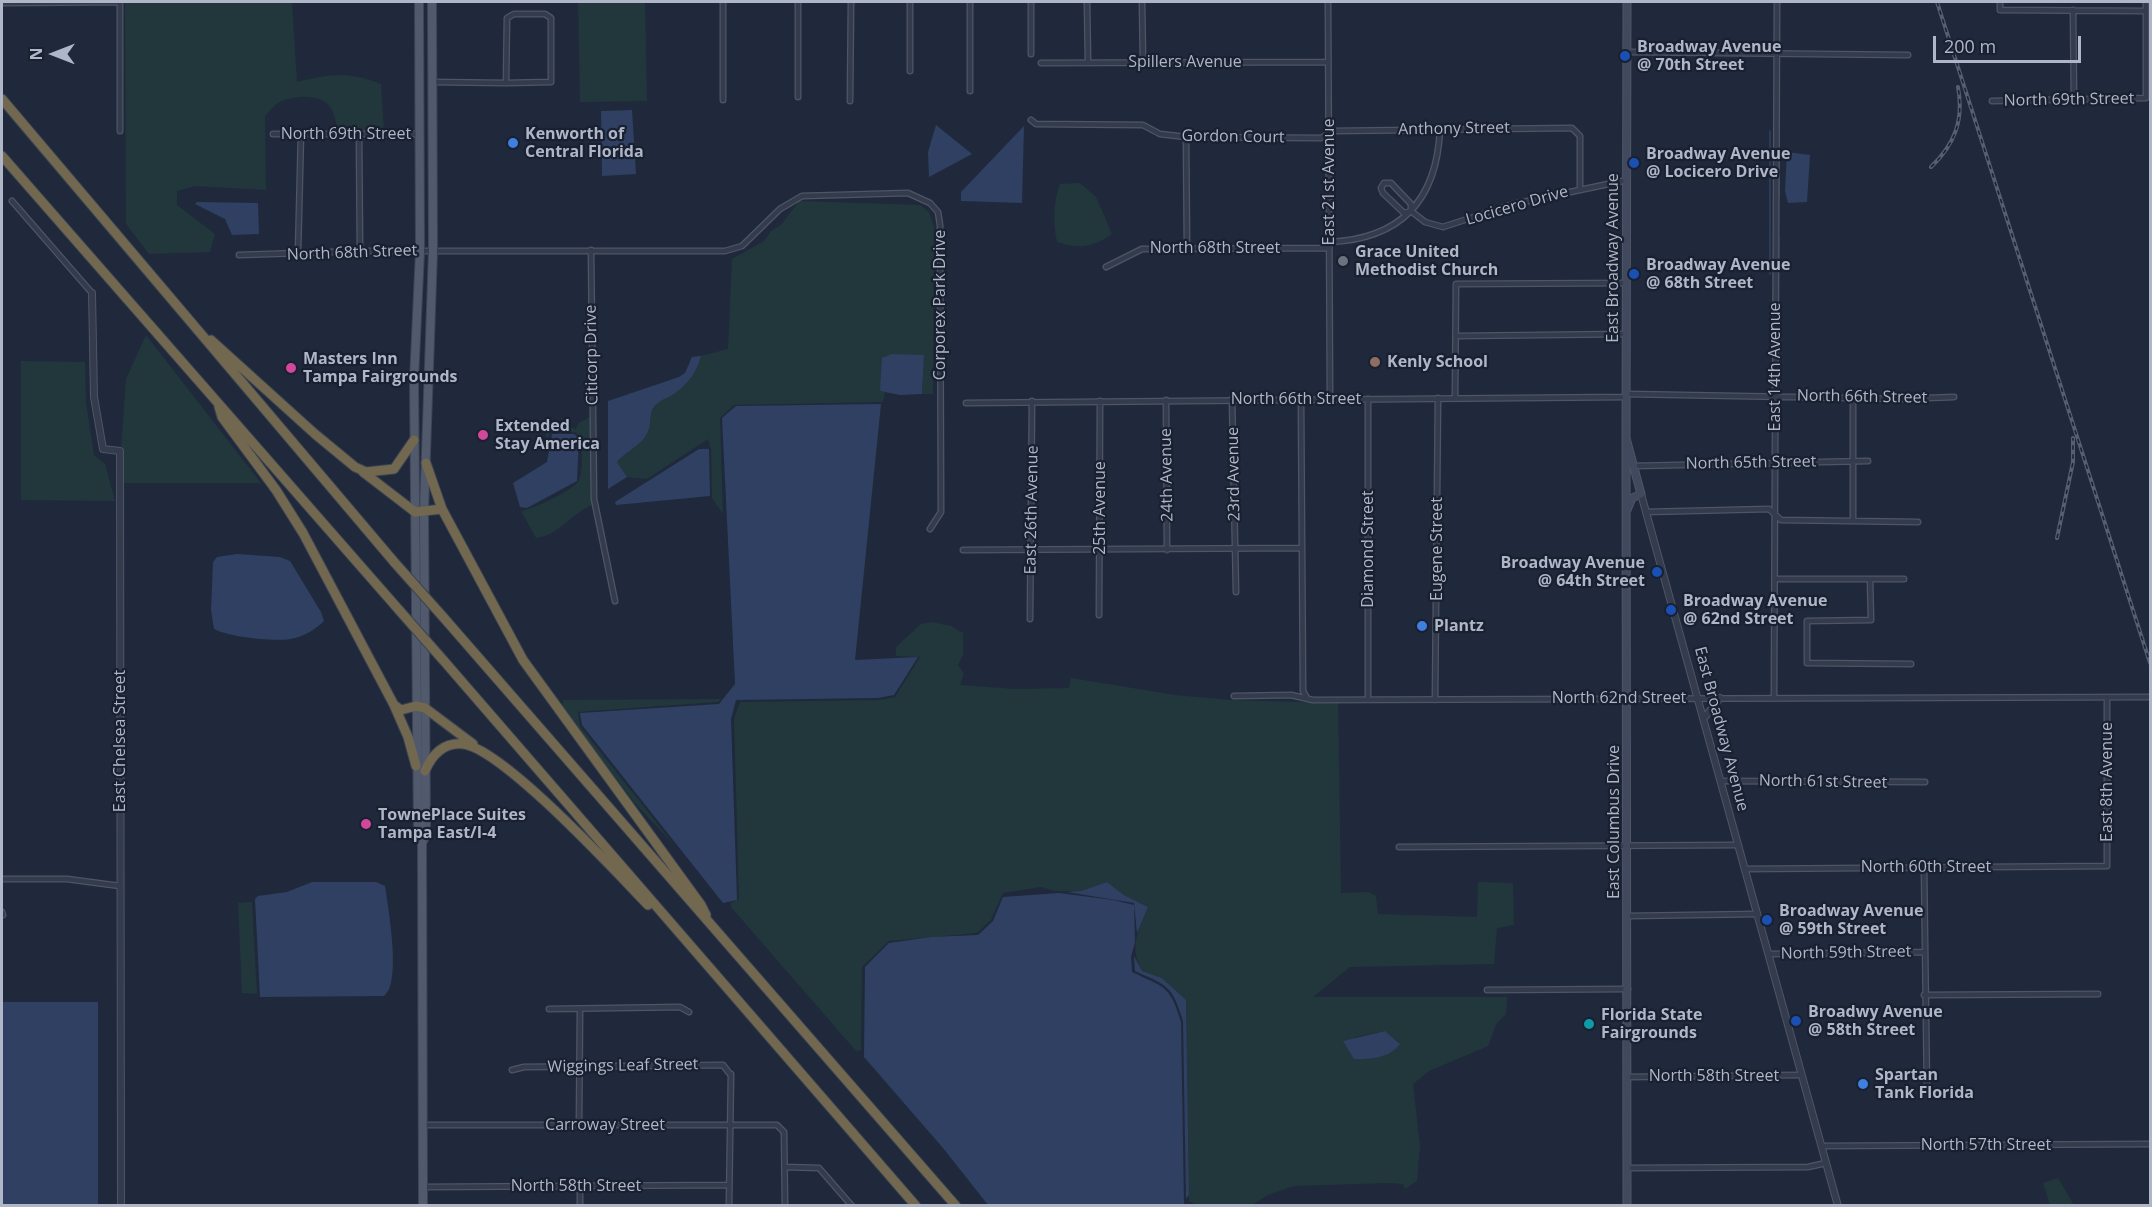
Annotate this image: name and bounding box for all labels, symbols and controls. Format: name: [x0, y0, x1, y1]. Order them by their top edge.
north arrow: [24, 24, 84, 84]
scale bar: [1936, 24, 2084, 62]
text: 200 m: [1944, 34, 1996, 58]
place label: Broadway Avenue @ 70th Street: [1637, 37, 1781, 75]
text: N: [25, 48, 47, 61]
marker: Broadway Avenue @ 70th Street: [1618, 49, 1632, 63]
street label: Spillers Avenue: [1128, 52, 1242, 72]
street label: North 69th Street: [2004, 89, 2134, 111]
street label: Anthony Street: [1398, 118, 1510, 140]
street label: East 21st Avenue: [1319, 119, 1339, 245]
street label: North 69th Street: [281, 124, 411, 144]
place label: Kenworth of Central Florida: [525, 124, 644, 162]
street label: Gordon Court: [1181, 127, 1285, 147]
marker: Kenworth of Central Florida: [506, 136, 520, 150]
place label: Broadway Avenue @ Locicero Drive: [1646, 144, 1790, 182]
marker: Broadway Avenue @ Locicero Drive: [1627, 156, 1641, 170]
street label: East Broadway Avenue: [1603, 173, 1623, 343]
street label: Locicero Drive: [1463, 182, 1571, 230]
street label: Corporex Park Drive: [930, 230, 950, 380]
street label: North 68th Street: [1150, 238, 1280, 258]
street label: North 68th Street: [286, 241, 418, 265]
place label: Grace United Methodist Church: [1355, 242, 1498, 280]
marker: Grace United Methodist Church: [1336, 254, 1350, 268]
place label: Broadway Avenue @ 68th Street: [1646, 255, 1790, 293]
marker: Broadway Avenue @ 68th Street: [1627, 267, 1641, 281]
street label: East 14th Avenue: [1765, 303, 1785, 431]
street label: Citicorp Drive: [582, 304, 602, 406]
place label: Masters Inn Tampa Fairgrounds: [303, 349, 458, 387]
place label: Kenly School: [1387, 352, 1488, 372]
marker: Kenly School: [1368, 355, 1382, 369]
marker: Masters Inn Tampa Fairgrounds: [284, 361, 298, 375]
street label: North 66th Street: [1797, 386, 1927, 408]
street label: North 66th Street: [1231, 389, 1361, 409]
place label: Extended Stay America: [495, 416, 600, 454]
street label: 23rd Avenue: [1224, 427, 1244, 521]
marker: Extended Stay America: [476, 428, 490, 442]
street label: 24th Avenue: [1157, 428, 1177, 522]
street label: East 26th Avenue: [1021, 445, 1043, 575]
street label: North 65th Street: [1686, 452, 1816, 474]
street label: 25th Avenue: [1090, 461, 1110, 555]
street label: Diamond Street: [1358, 490, 1378, 608]
street label: Eugene Street: [1427, 497, 1447, 601]
place label: Broadway Avenue @ 64th Street: [1501, 553, 1645, 591]
marker: Broadway Avenue @ 64th Street: [1650, 565, 1664, 579]
place label: Broadway Avenue @ 62nd Street: [1683, 591, 1827, 629]
marker: Broadway Avenue @ 62nd Street: [1664, 603, 1678, 617]
place label: Plantz: [1434, 616, 1484, 636]
marker: Plantz: [1415, 619, 1429, 633]
street label: East Broadway Avenue: [1690, 645, 1752, 813]
street label: East Chelsea Street: [110, 670, 130, 812]
street label: North 62nd Street: [1552, 688, 1686, 708]
street label: East 8th Avenue: [2097, 722, 2117, 842]
street label: East Columbus Drive: [1604, 745, 1624, 899]
street label: North 61st Street: [1759, 771, 1887, 793]
place label: TownePlace Suites Tampa East/I-4: [378, 805, 526, 843]
marker: TownePlace Suites Tampa East/I-4: [359, 817, 373, 831]
street label: North 60th Street: [1861, 857, 1991, 877]
place label: Broadway Avenue @ 59th Street: [1779, 901, 1923, 939]
marker: Broadway Avenue @ 59th Street: [1760, 913, 1774, 927]
street label: North 59th Street: [1781, 942, 1911, 964]
place label: Broadwy Avenue @ 58th Street: [1808, 1002, 1943, 1040]
place label: Florida State Fairgrounds: [1601, 1005, 1702, 1043]
marker: Broadwy Avenue @ 58th Street: [1789, 1014, 1803, 1028]
marker: Florida State Fairgrounds: [1582, 1017, 1596, 1031]
street label: Wiggings Leaf Street: [547, 1055, 699, 1077]
place label: Spartan Tank Florida: [1875, 1065, 1974, 1103]
street label: North 58th Street: [1649, 1066, 1779, 1086]
marker: Spartan Tank Florida: [1856, 1077, 1870, 1091]
street label: Carroway Street: [545, 1115, 665, 1135]
street label: North 57th Street: [1921, 1135, 2051, 1155]
street label: North 58th Street: [511, 1176, 641, 1196]

